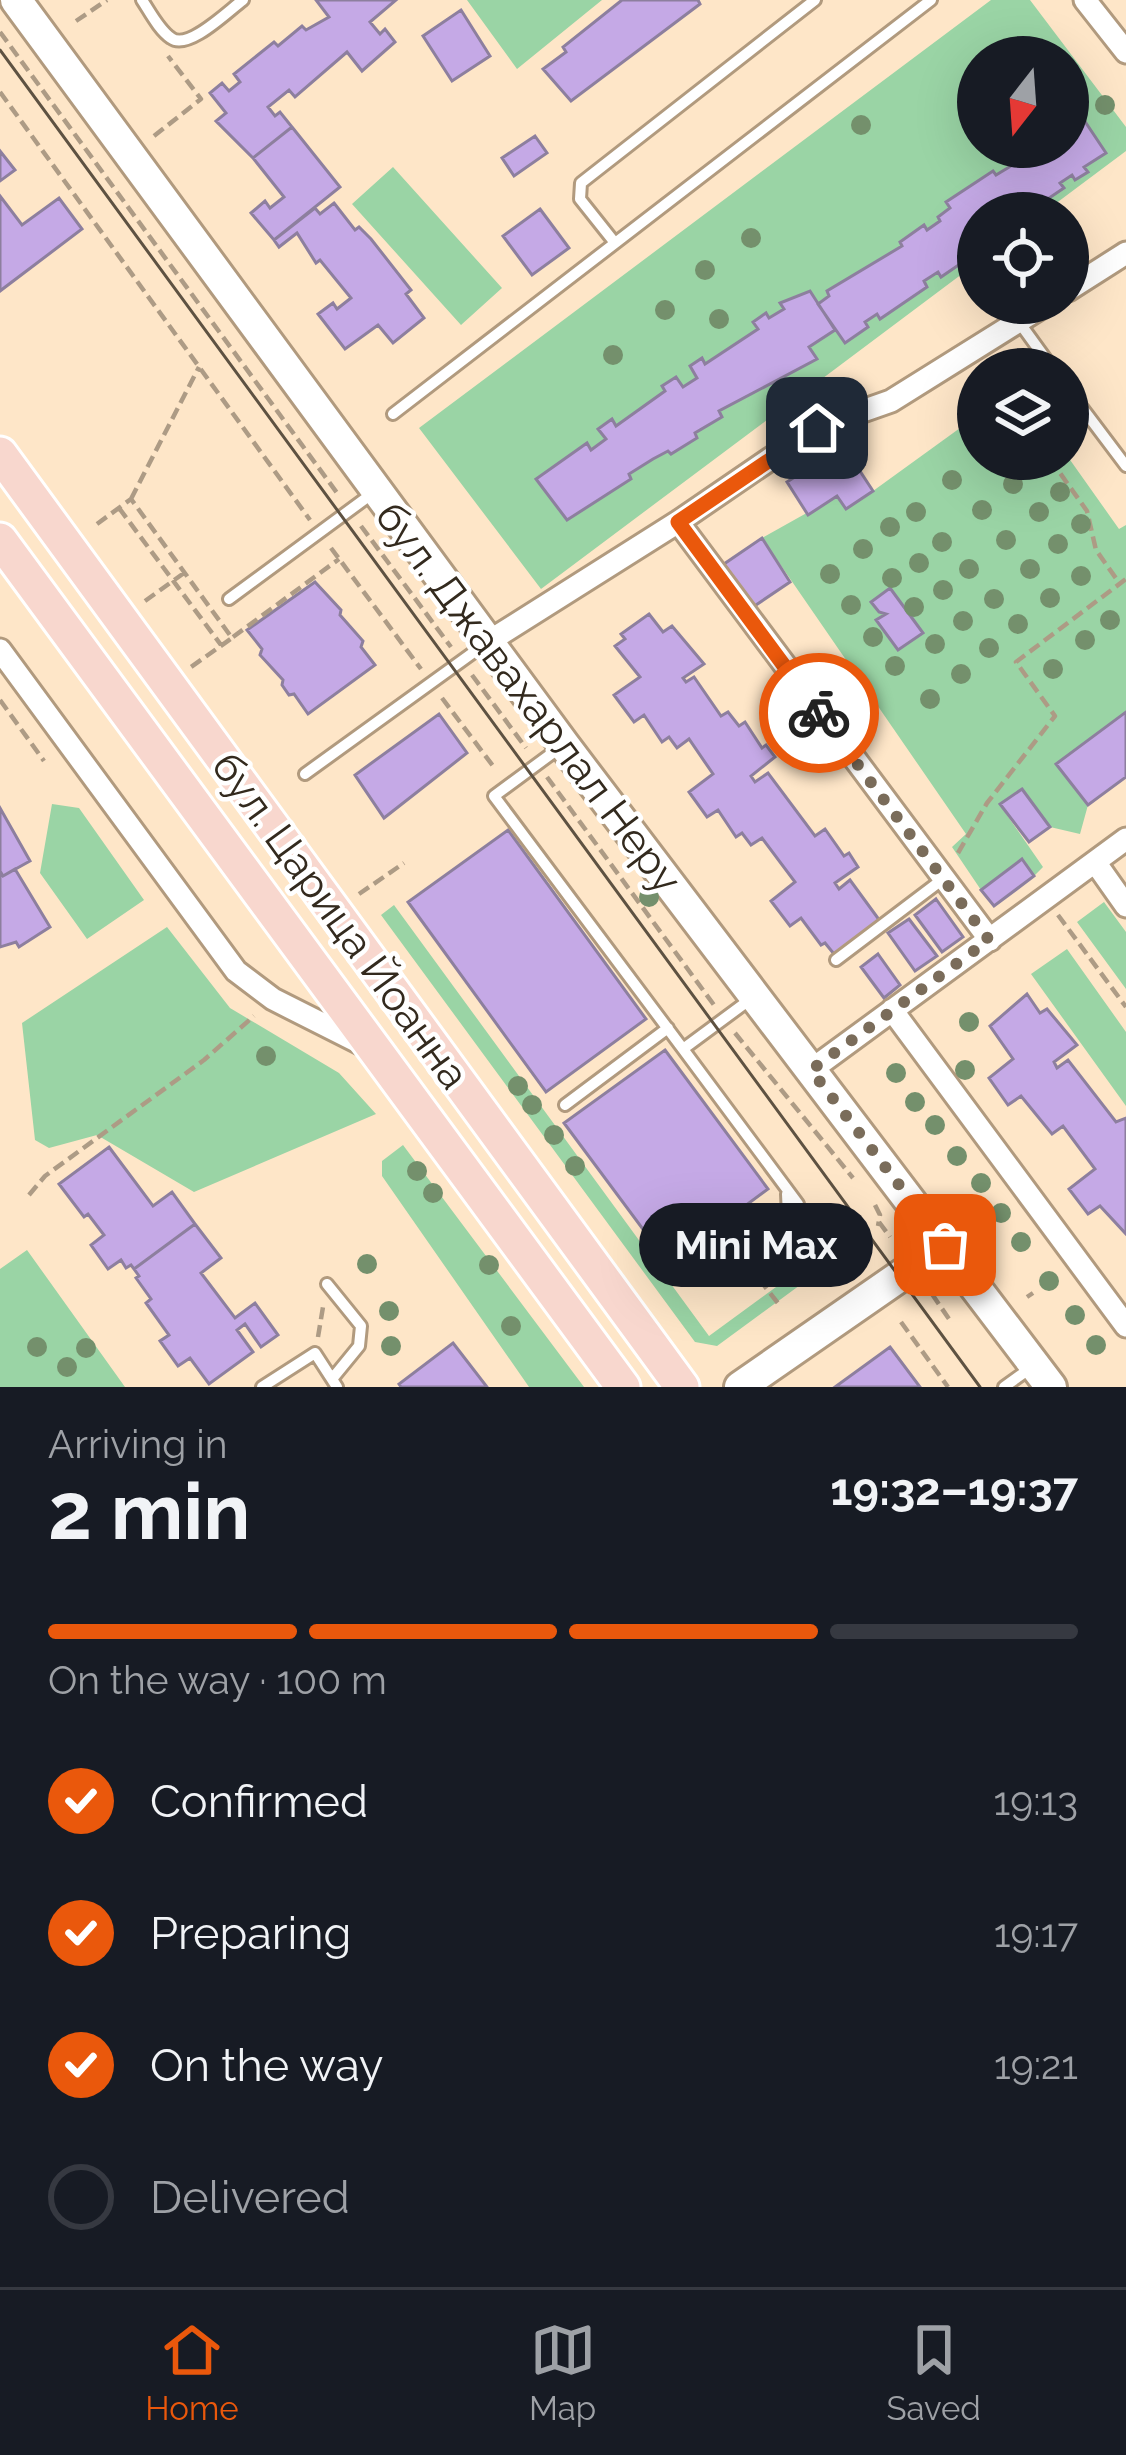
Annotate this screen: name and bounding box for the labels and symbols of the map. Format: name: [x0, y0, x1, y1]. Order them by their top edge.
north arrow: [957, 36, 1089, 168]
pin: [766, 377, 868, 479]
street label: бул. Джавахарлал Неру: [365, 492, 692, 903]
courier: [759, 653, 879, 773]
street label: бул. Царица Йоанна: [202, 742, 479, 1098]
pin: [894, 1194, 996, 1296]
callout: Mini Max: [639, 1203, 873, 1287]

